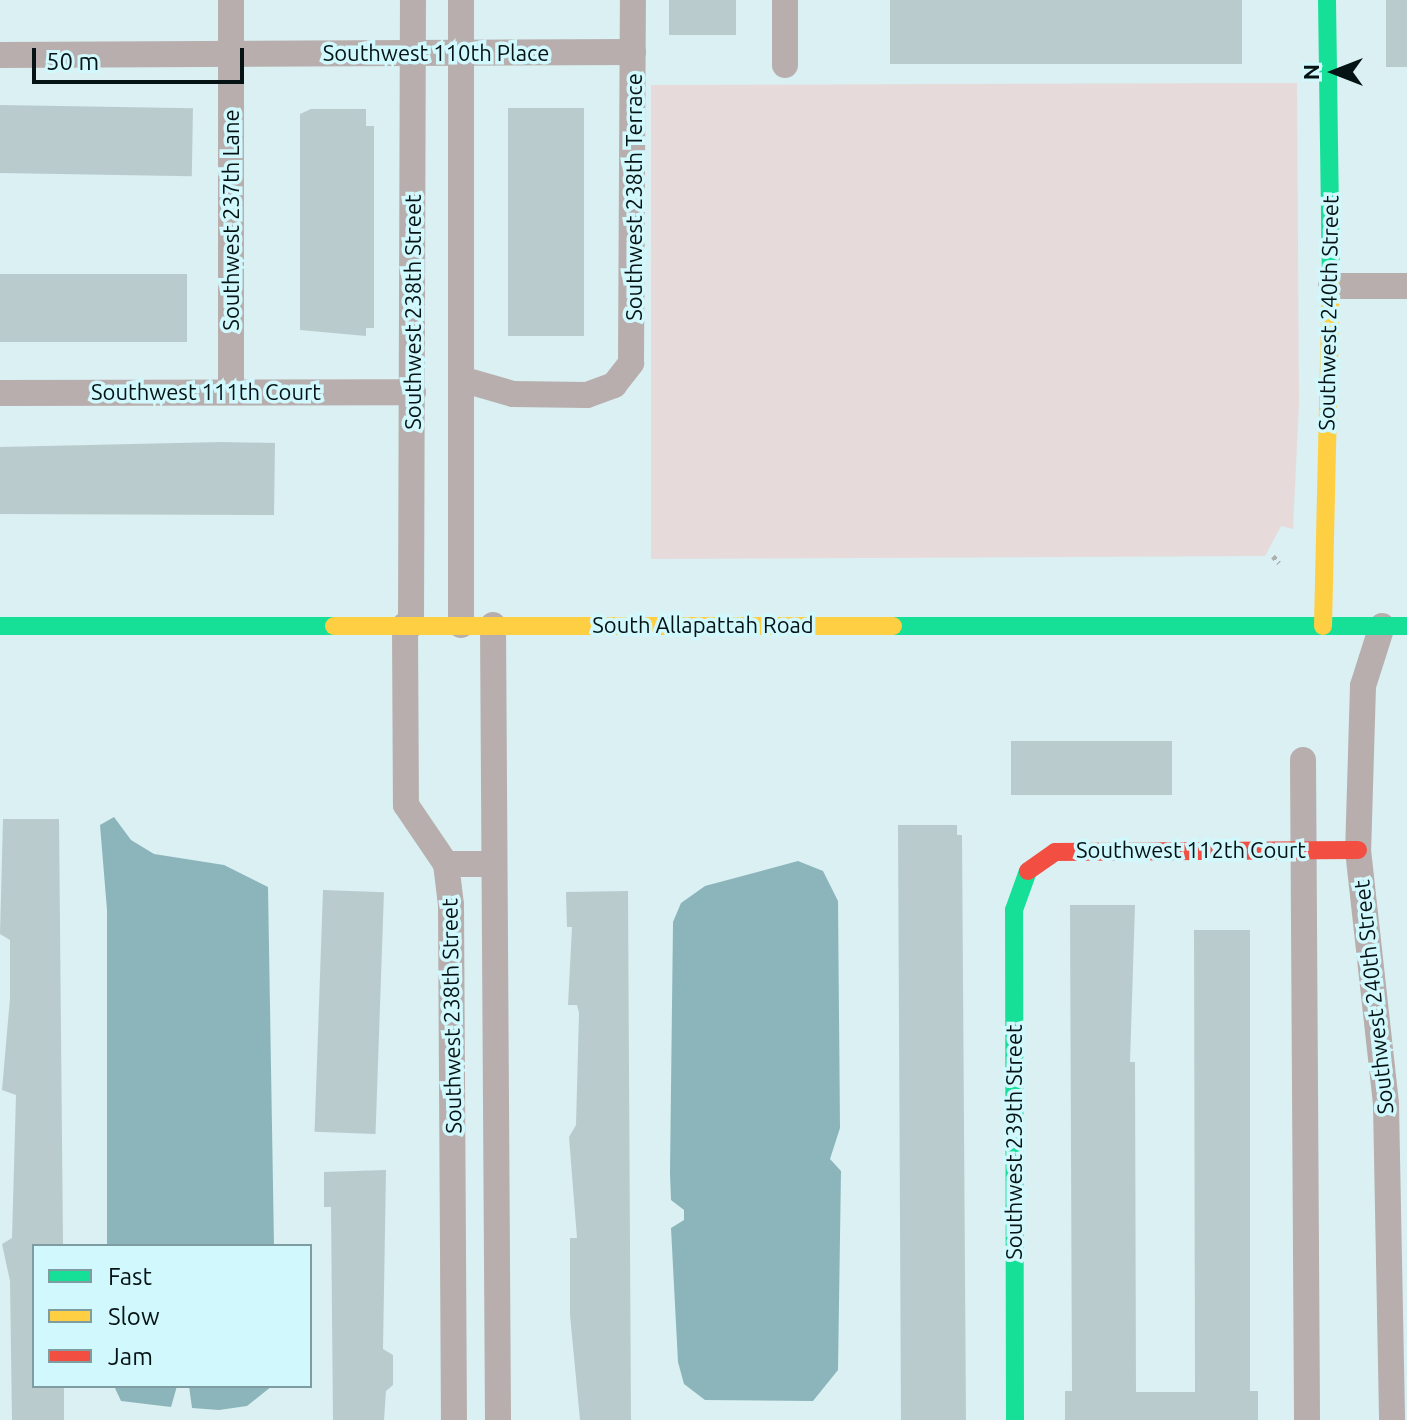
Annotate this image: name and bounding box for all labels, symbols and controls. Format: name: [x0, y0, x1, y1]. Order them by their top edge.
scale bar: [36, 32, 248, 82]
north arrow: [1295, 32, 1375, 112]
street label: Southwest 110th Place: [323, 40, 549, 66]
text: 50 m: [46, 48, 99, 75]
text: N: [1298, 64, 1323, 80]
street label: Southwest 238th Terrace: [621, 73, 647, 321]
street label: Southwest 237th Lane: [218, 109, 244, 331]
street label: Southwest 238th Street: [400, 194, 426, 430]
street label: Southwest 240th Street: [1313, 195, 1343, 431]
street label: Southwest 111th Court: [91, 379, 321, 405]
street label: South Allapattah Road: [592, 612, 814, 638]
street label: Southwest 112th Court: [1076, 837, 1306, 863]
street label: Southwest 240th Street: [1348, 879, 1398, 1115]
street label: Southwest 238th Street: [436, 898, 466, 1134]
street label: Southwest 239th Street: [1001, 1024, 1027, 1260]
legend: [32, 1244, 312, 1388]
text: Fast: [108, 1263, 152, 1290]
text: Slow: [108, 1303, 160, 1330]
text: Jam: [108, 1343, 153, 1370]

